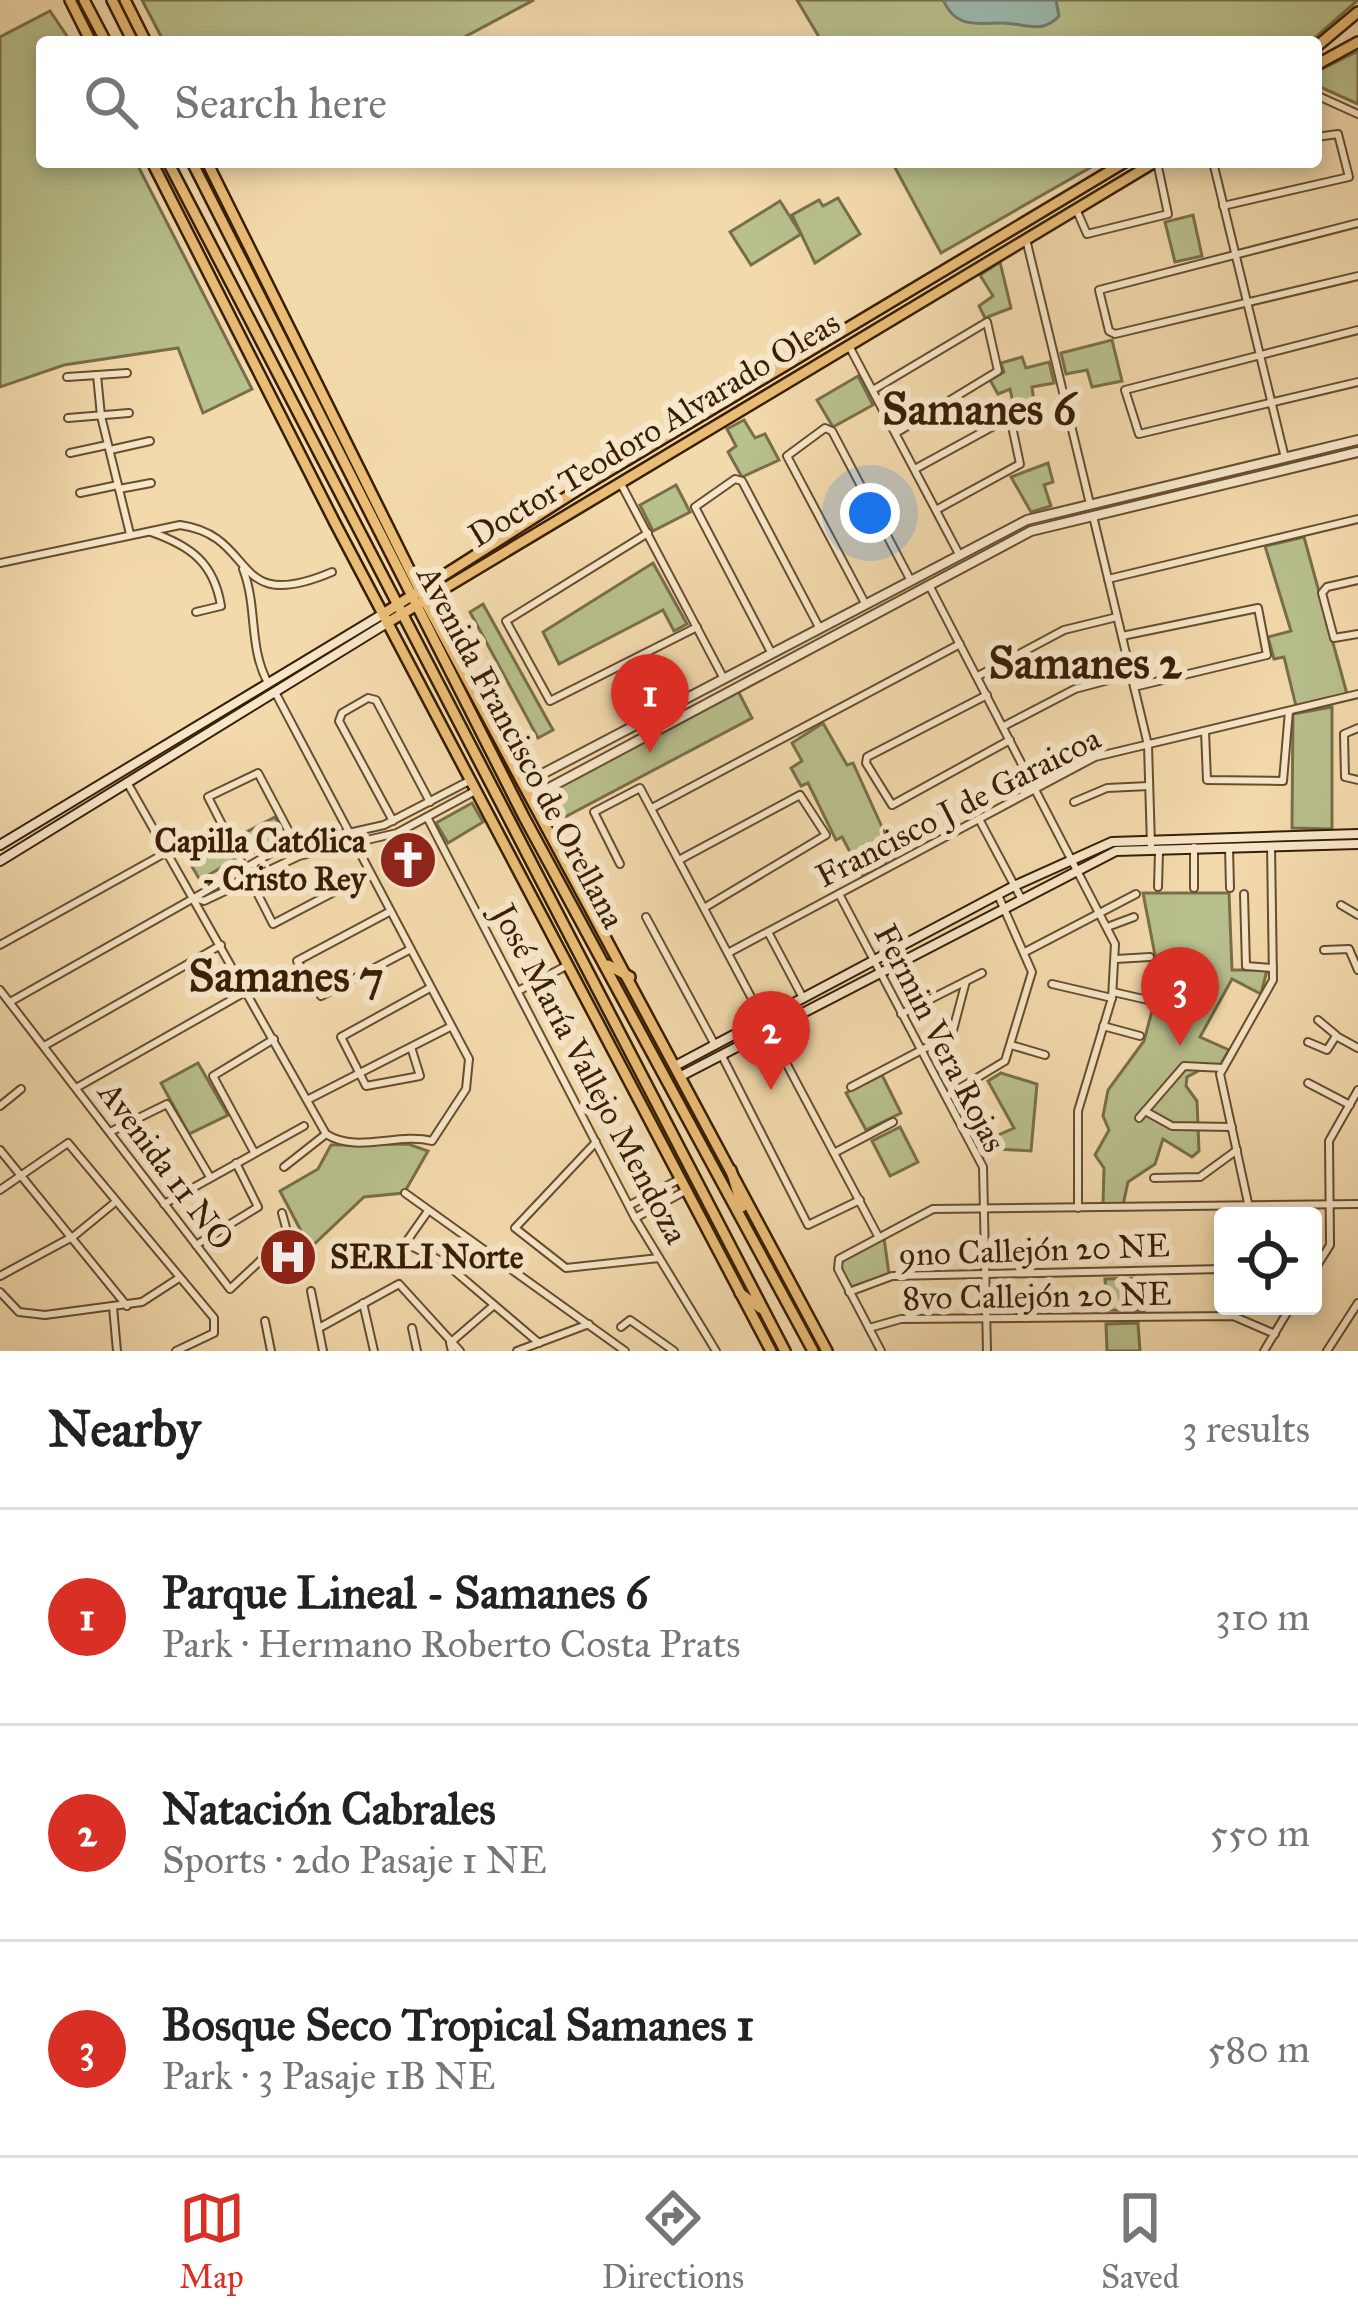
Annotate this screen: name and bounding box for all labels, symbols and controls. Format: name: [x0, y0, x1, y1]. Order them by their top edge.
search box: [36, 36, 1322, 168]
icon: search: [78, 69, 144, 135]
text: Search here: [174, 75, 387, 130]
street label: Doctor Teodoro Alvarado Oleas: [461, 302, 847, 556]
district label: Samanes 6: [882, 381, 1078, 436]
your location: [840, 483, 900, 543]
street label: Avenida Francisco de Orellana: [407, 557, 634, 935]
district label: Samanes 2: [988, 635, 1182, 690]
pin: 1: [611, 654, 689, 753]
street label: Francisco J de Garaicoa: [809, 718, 1107, 897]
place label: Capilla Católica - Cristo Rey: [154, 821, 368, 899]
church icon: Capilla Católica - Cristo Rey: [377, 829, 439, 891]
street label: José María Vallejo Mendoza: [481, 895, 697, 1251]
street label: Fermin Vera Rojas: [865, 917, 1015, 1159]
pin: 3: [1141, 947, 1219, 1046]
district label: Samanes 7: [189, 948, 383, 1003]
pin: 2: [732, 991, 810, 1090]
street label: Avenida 11 NO: [88, 1072, 242, 1258]
map controls: [1214, 1207, 1322, 1315]
button: locate: [1214, 1207, 1322, 1315]
street label: 9no Callejón 20 NE: [898, 1225, 1170, 1276]
hospital icon: SERLI Norte: [257, 1226, 319, 1288]
place label: SERLI Norte: [330, 1237, 524, 1277]
street label: 8vo Callejón 20 NE: [902, 1274, 1172, 1318]
text: Nearby: [48, 1398, 200, 1460]
text: 3 results: [1182, 1405, 1310, 1453]
text: Parque Lineal - Samanes 6: [162, 1565, 648, 1620]
text: 1: [79, 1593, 95, 1641]
text: 310 m: [1215, 1593, 1310, 1641]
text: Park · Hermano Roberto Costa Prats: [162, 1620, 740, 1668]
text: Natación Cabrales: [162, 1781, 496, 1836]
text: 2: [77, 1809, 97, 1857]
text: 550 m: [1210, 1809, 1310, 1857]
text: Sports · 2do Pasaje 1 NE: [162, 1836, 547, 1884]
text: Bosque Seco Tropical Samanes 1: [162, 1997, 754, 2052]
text: 3: [79, 2025, 95, 2073]
text: 580 m: [1207, 2025, 1310, 2073]
text: Park · 3 Pasaje 1B NE: [162, 2052, 495, 2100]
tab: Map: [179, 2185, 245, 2297]
tab: Directions: [602, 2185, 744, 2297]
tab: Saved: [1101, 2185, 1179, 2297]

